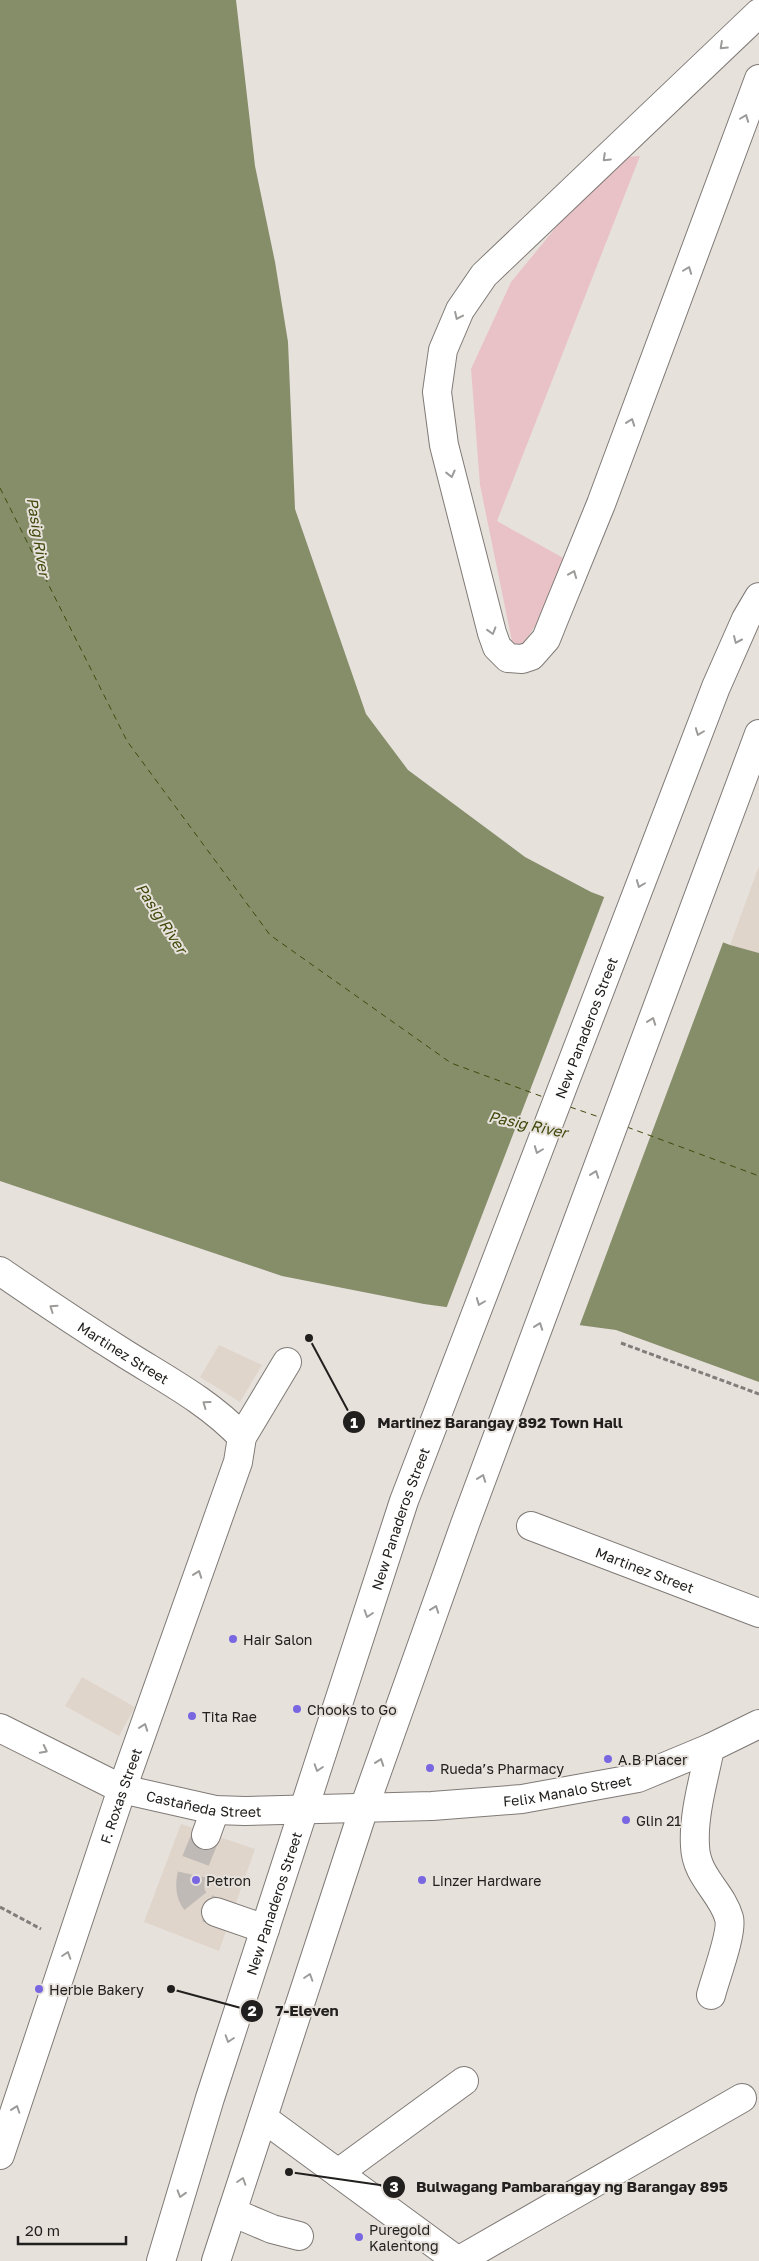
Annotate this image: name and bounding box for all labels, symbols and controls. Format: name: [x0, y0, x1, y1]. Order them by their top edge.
one-way arrow: [720, 41, 729, 50]
one-way arrow: [739, 114, 749, 123]
one-way arrow: [602, 153, 611, 162]
one-way arrow: [682, 266, 692, 275]
one-way arrow: [453, 311, 464, 320]
one-way arrow: [625, 418, 635, 427]
one-way arrow: [445, 469, 456, 478]
water label: Pasig River: [23, 496, 54, 580]
one-way arrow: [566, 570, 577, 579]
one-way arrow: [487, 626, 497, 634]
one-way arrow: [732, 635, 743, 644]
one-way arrow: [695, 728, 705, 736]
one-way arrow: [636, 879, 647, 888]
water label: Pasig River: [132, 880, 192, 959]
street label: New Panaderos Street: [551, 955, 620, 1101]
one-way arrow: [646, 1018, 656, 1026]
water label: Pasig River: [487, 1107, 571, 1143]
one-way arrow: [534, 1145, 544, 1154]
one-way arrow: [589, 1170, 599, 1178]
one-way arrow: [476, 1297, 486, 1306]
one-way arrow: [49, 1305, 59, 1314]
street label: Martinez Street: [75, 1318, 172, 1387]
one-way arrow: [533, 1322, 543, 1331]
one-way arrow: [202, 1401, 211, 1411]
callout: Martinez Barangay 892 Town Hall: [342, 1407, 633, 1437]
text: 1: [350, 1413, 358, 1431]
text: Martinez Barangay 892 Town Hall: [377, 1413, 623, 1431]
street label: New Panaderos Street: [367, 1445, 432, 1592]
one-way arrow: [476, 1474, 486, 1483]
street label: Martinez Street: [593, 1543, 697, 1596]
one-way arrow: [193, 1570, 203, 1579]
one-way arrow: [429, 1605, 439, 1614]
one-way arrow: [363, 1609, 373, 1617]
place label: Hair Salon: [243, 1631, 312, 1648]
marker: Hair Salon: [227, 1633, 239, 1645]
place label: Chooks to Go: [307, 1701, 397, 1718]
marker: Chooks to Go: [291, 1703, 303, 1715]
place label: Tita Rae: [202, 1708, 257, 1725]
marker: Tita Rae: [186, 1710, 198, 1722]
one-way arrow: [138, 1723, 148, 1732]
one-way arrow: [38, 1744, 47, 1754]
street label: F. Roxas Street: [96, 1746, 144, 1845]
place label: A.B Placer: [618, 1751, 688, 1768]
marker: A.B Placer: [602, 1753, 614, 1765]
one-way arrow: [374, 1758, 384, 1767]
place label: Rueda’s Pharmacy: [440, 1760, 564, 1777]
marker: Rueda’s Pharmacy: [424, 1762, 436, 1774]
one-way arrow: [313, 1764, 323, 1772]
street label: Felix Manalo Street: [502, 1771, 633, 1809]
street label: Castañeda Street: [145, 1786, 262, 1820]
place label: Glin 21: [636, 1812, 681, 1829]
marker: Glin 21: [620, 1814, 632, 1826]
street label: New Panaderos Street: [242, 1829, 305, 1977]
place label: Petron: [206, 1872, 251, 1889]
place label: Linzer Hardware: [432, 1872, 541, 1889]
marker: Petron: [190, 1874, 202, 1886]
marker: Linzer Hardware: [416, 1874, 428, 1886]
one-way arrow: [61, 1951, 71, 1960]
one-way arrow: [303, 1973, 313, 1982]
place label: Herbie Bakery: [49, 1981, 144, 1998]
marker: Herbie Bakery: [33, 1983, 45, 1995]
callout: 7-Eleven: [240, 1996, 348, 2026]
text: 2: [247, 2001, 257, 2019]
text: 7-Eleven: [275, 2001, 339, 2019]
one-way arrow: [225, 2034, 235, 2042]
one-way arrow: [10, 2105, 20, 2114]
callout: Bulwagang Pambarangay ng Barangay 895: [381, 2172, 738, 2202]
text: 3: [389, 2177, 399, 2195]
text: Bulwagang Pambarangay ng Barangay 895: [416, 2177, 728, 2195]
one-way arrow: [236, 2178, 246, 2186]
one-way arrow: [177, 2189, 187, 2198]
scale bar: [18, 2214, 125, 2246]
text: 20 m: [25, 2221, 60, 2239]
place label: Puregold Kalentong: [369, 2221, 439, 2254]
marker: Puregold Kalentong: [353, 2231, 365, 2243]

